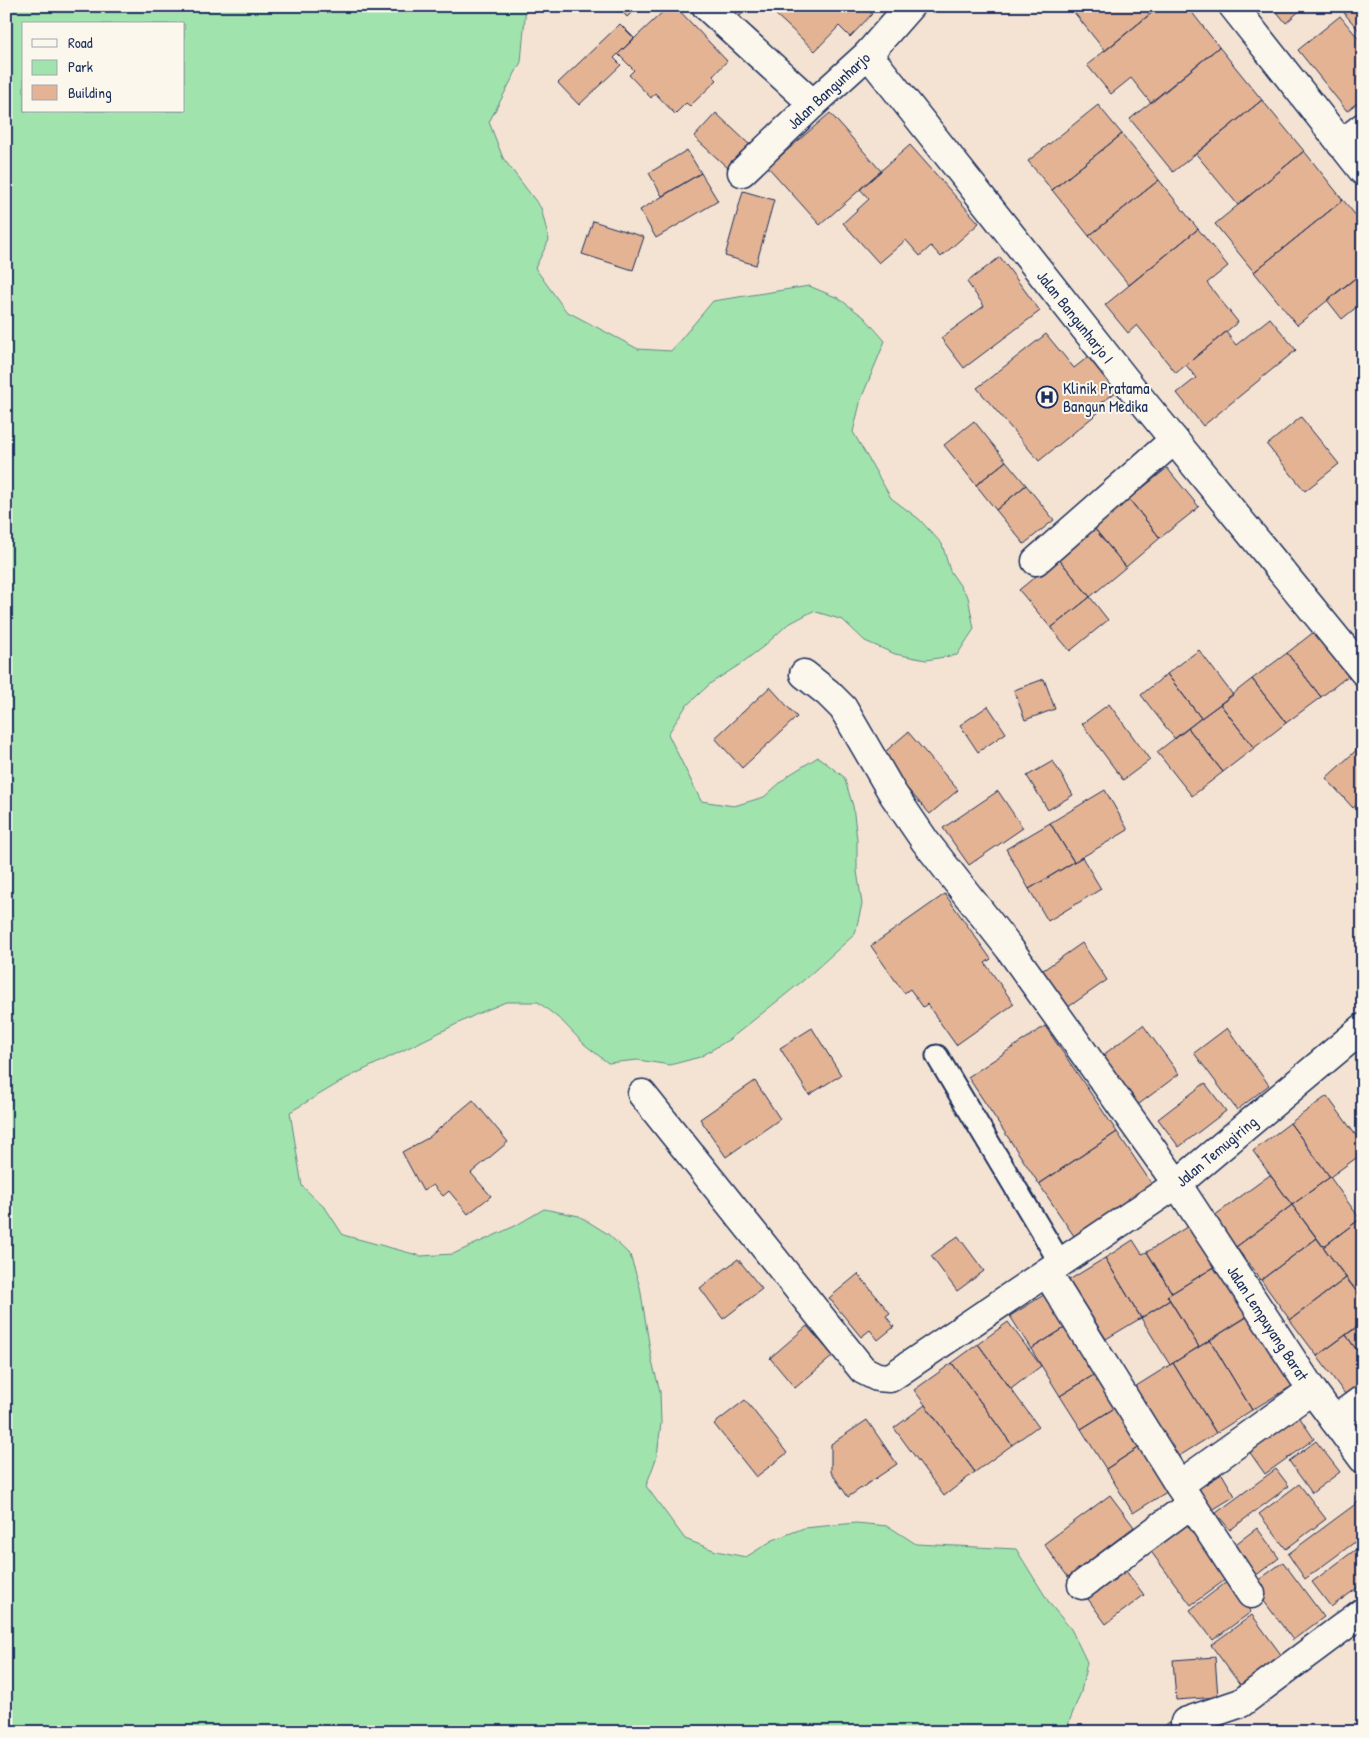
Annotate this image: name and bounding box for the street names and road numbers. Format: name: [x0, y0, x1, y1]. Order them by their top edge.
street label: Jalan Bangunharjo: [782, 46, 875, 134]
street label: Jalan Bangunharjo I: [1032, 266, 1119, 368]
street label: Jalan Temugiring: [1171, 1111, 1262, 1191]
street label: Jalan Lempuyang Barat: [1222, 1261, 1314, 1385]

